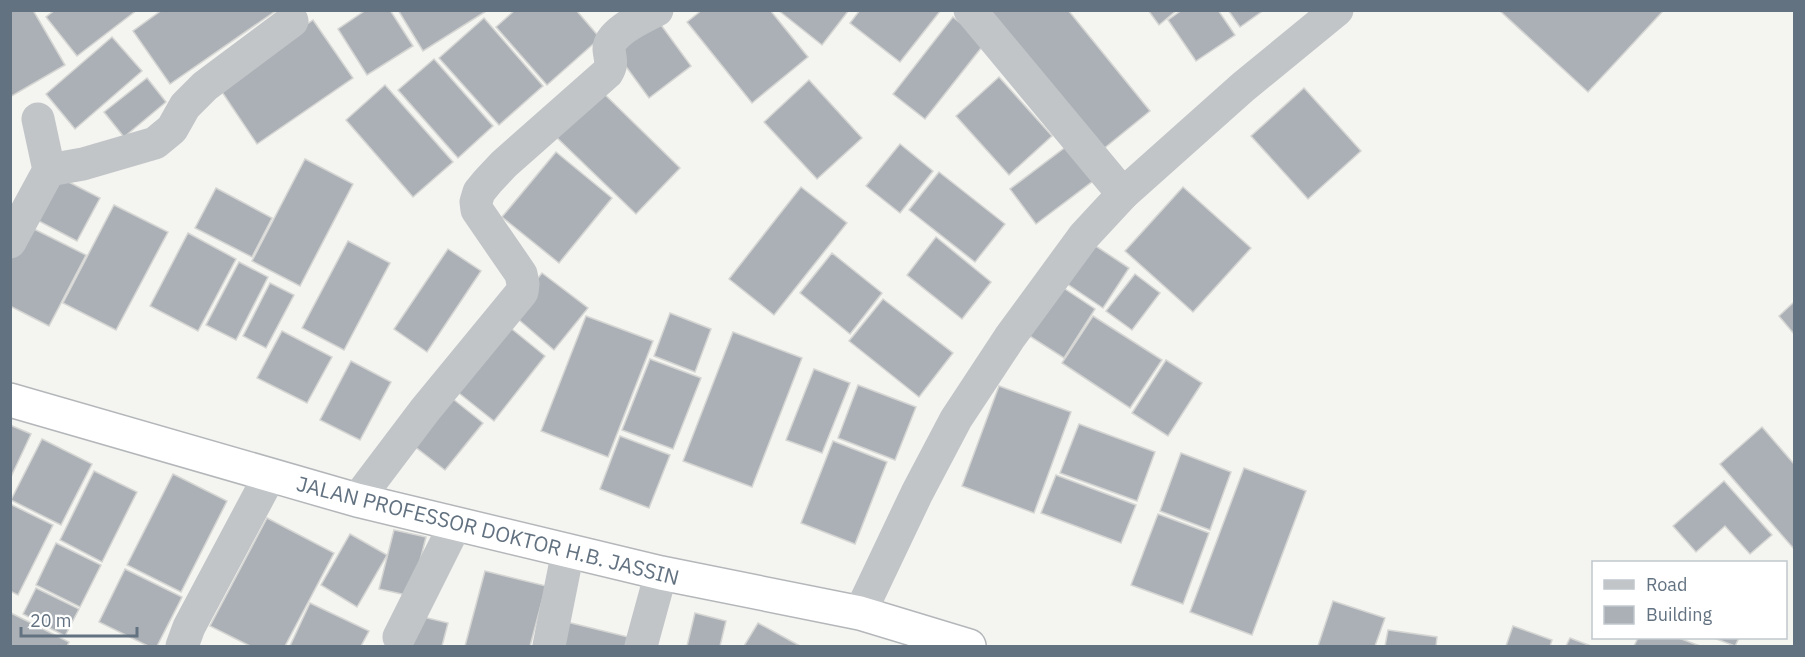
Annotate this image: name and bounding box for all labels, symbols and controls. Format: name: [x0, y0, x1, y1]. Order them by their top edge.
street label: JALAN PROFESSOR DOKTOR H.B. JASSIN: [294, 469, 682, 591]
legend: [1592, 561, 1787, 639]
text: Road: [1646, 573, 1687, 596]
scale bar: [21, 600, 136, 638]
text: Building: [1646, 603, 1713, 626]
text: 20 m: [30, 609, 72, 632]

